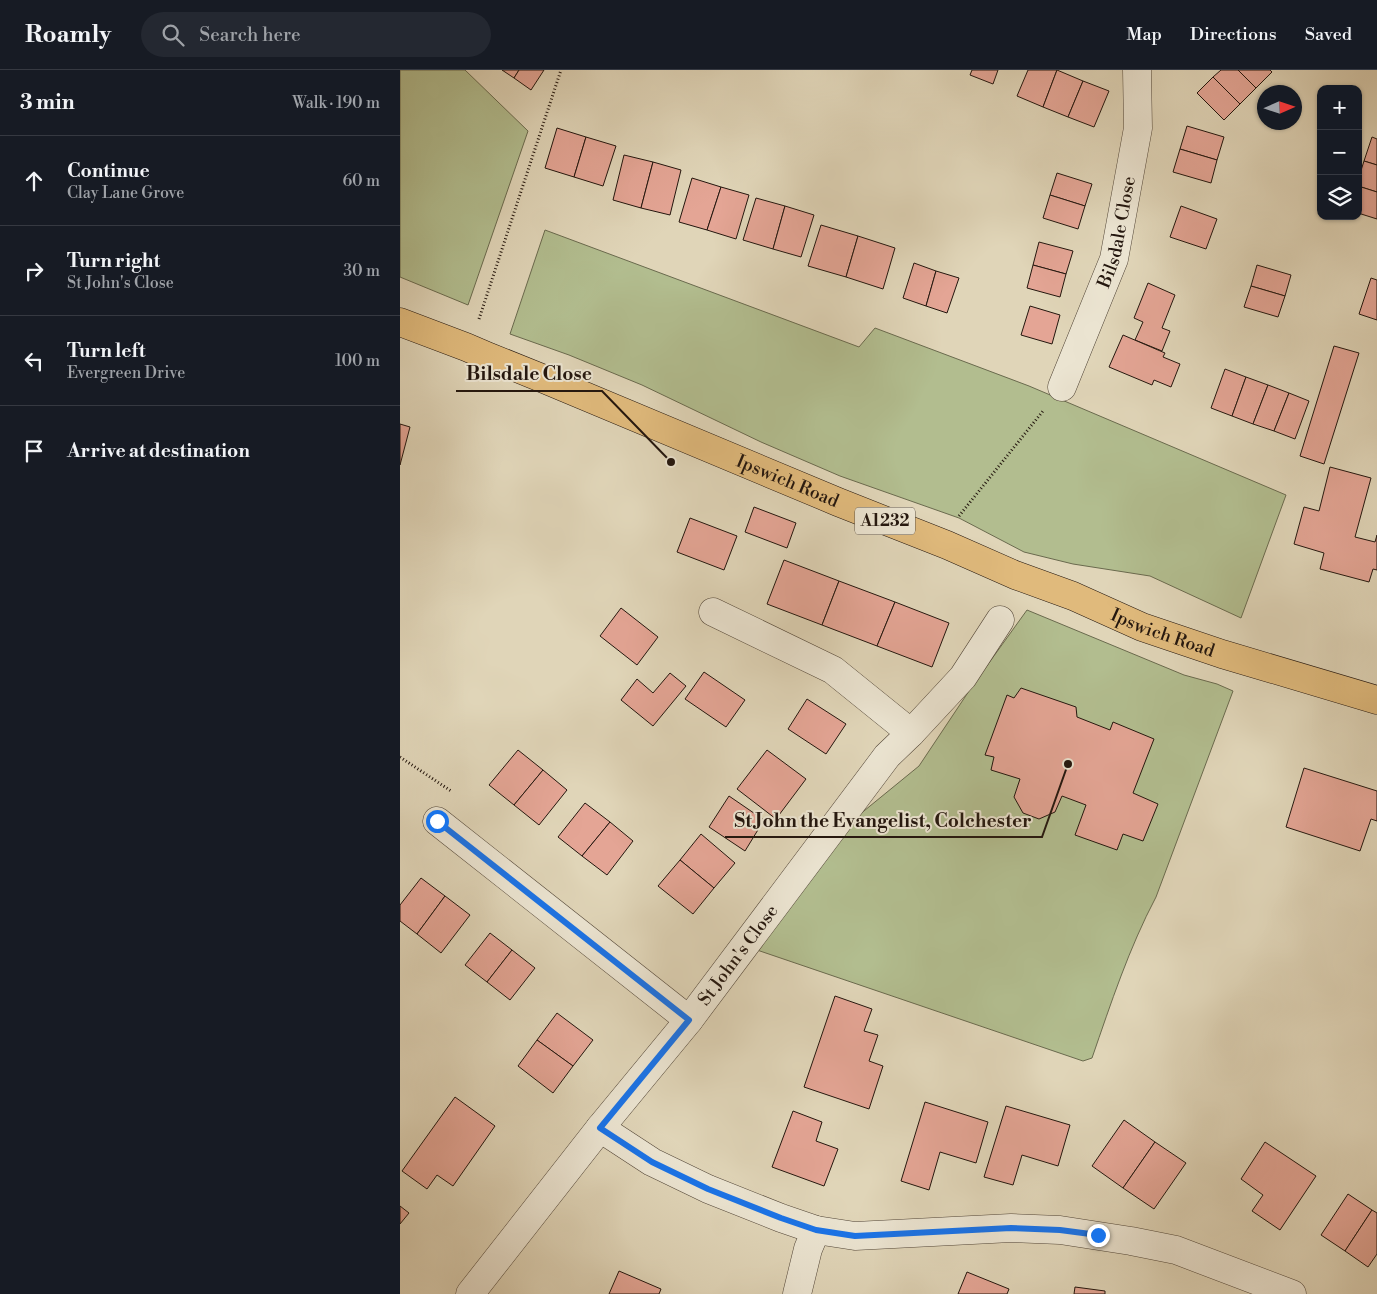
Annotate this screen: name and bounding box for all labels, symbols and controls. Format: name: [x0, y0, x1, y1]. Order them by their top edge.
search box: [141, 12, 491, 57]
text: Roamly: [25, 20, 111, 50]
icon: search: [159, 21, 187, 49]
text: Search here: [199, 23, 301, 47]
text: Map: [1126, 23, 1162, 46]
text: Directions: [1190, 23, 1277, 46]
text: Saved: [1305, 23, 1352, 46]
north arrow: [1257, 85, 1302, 130]
map controls: [1317, 85, 1362, 220]
button: +: [1317, 85, 1362, 130]
text: 3 min: [20, 90, 75, 116]
text: Walk · 190 m: [292, 93, 380, 113]
button: −: [1317, 130, 1362, 175]
text: Continue: [67, 159, 150, 183]
icon: ahead: [20, 167, 48, 195]
text: 60 m: [342, 171, 380, 191]
street label: Bilsdale Close: [1092, 174, 1140, 292]
button: layers: [1317, 175, 1362, 220]
text: Clay Lane Grove: [67, 183, 184, 203]
text: Turn right: [67, 249, 160, 273]
icon: right: [20, 257, 48, 285]
text: 30 m: [343, 261, 380, 281]
text: St John's Close: [67, 273, 174, 293]
text: Turn left: [67, 339, 146, 363]
icon: left: [20, 347, 48, 375]
text: 100 m: [335, 351, 380, 371]
callout: Bilsdale Close: [456, 357, 602, 391]
text: Bilsdale Close: [466, 362, 592, 386]
text: Evergreen Drive: [67, 363, 185, 383]
icon: arrive: [20, 437, 48, 465]
text: Arrive at destination: [67, 439, 250, 463]
street label: Ipswich Road: [733, 449, 843, 513]
road number: A1232: [855, 508, 915, 534]
street label: Ipswich Road: [1107, 603, 1218, 662]
callout: St John the Evangelist, Colchester: [725, 803, 1042, 837]
text: St John the Evangelist, Colchester: [734, 809, 1032, 833]
route start: [426, 810, 449, 833]
street label: St John's Close: [692, 900, 783, 1010]
route end: [1087, 1224, 1110, 1247]

